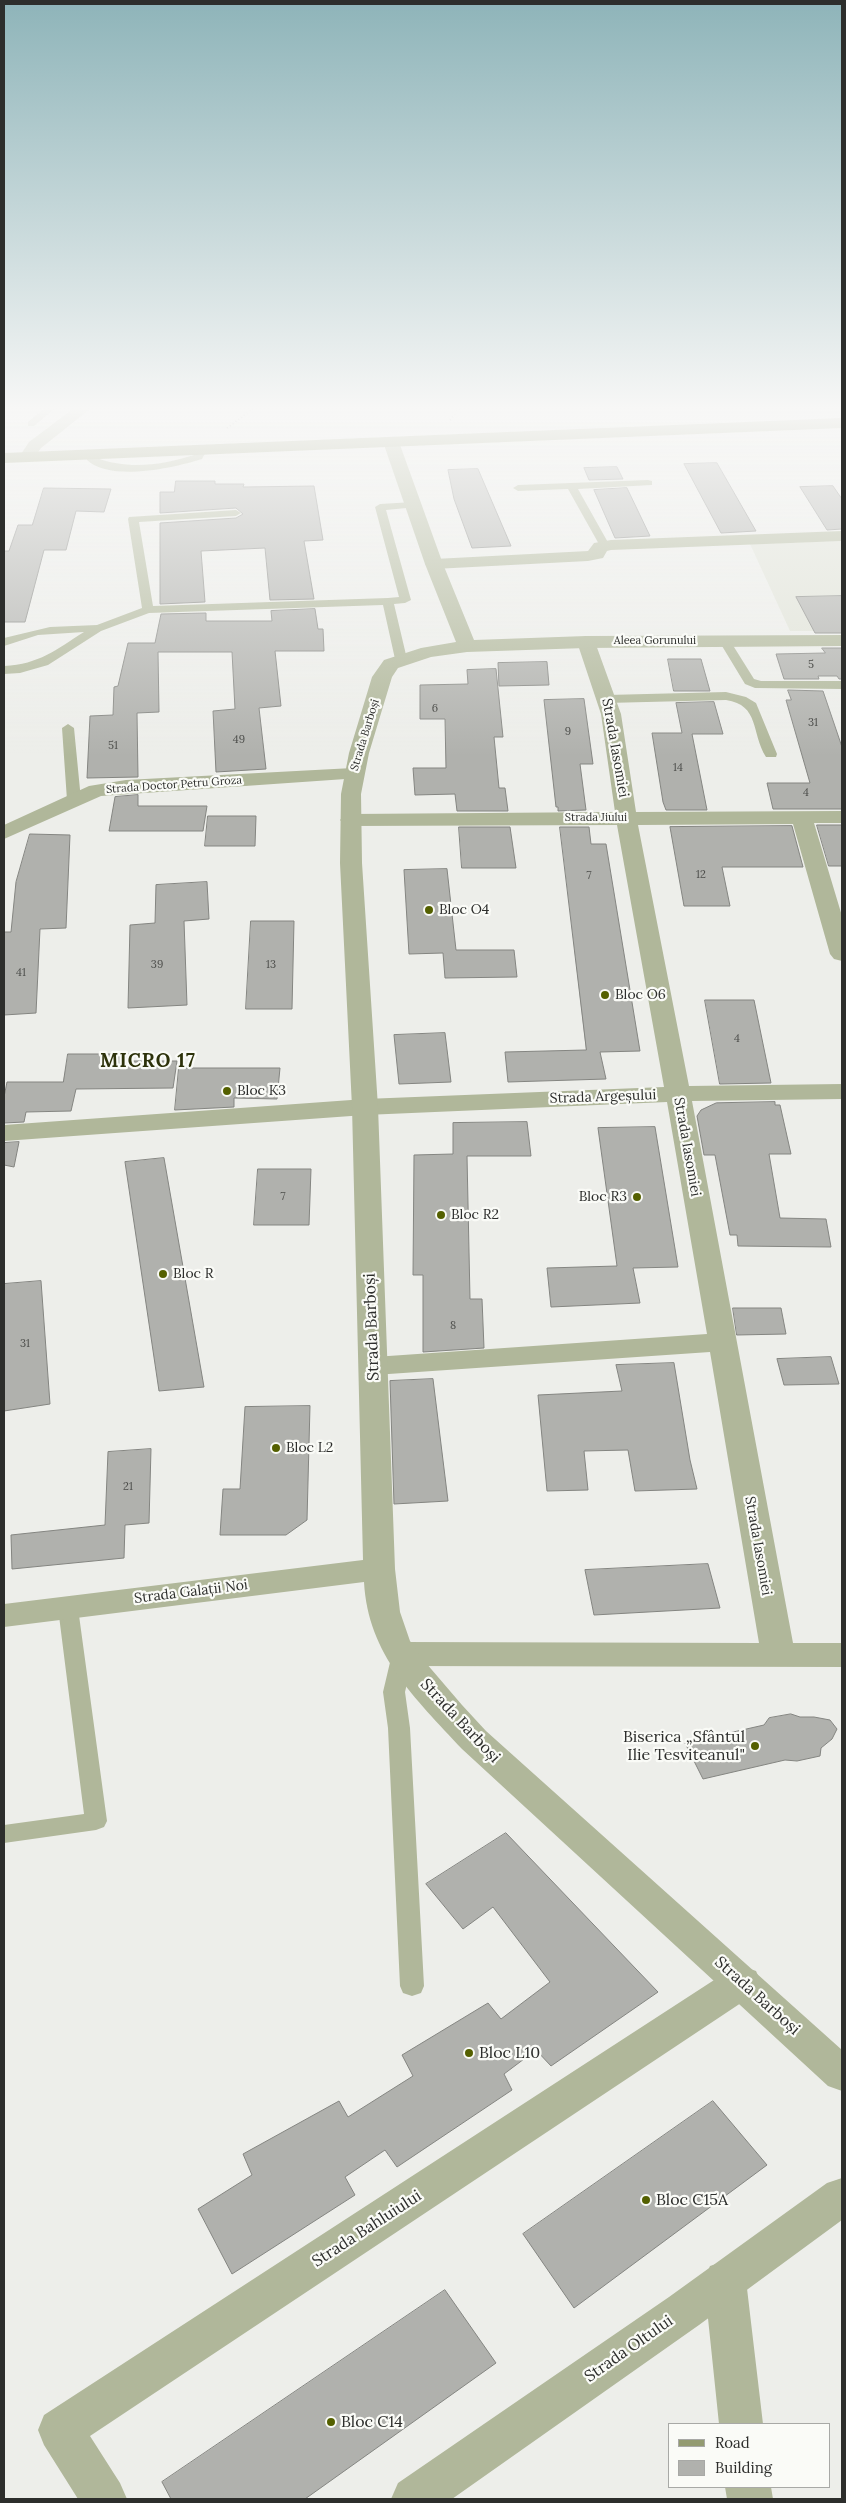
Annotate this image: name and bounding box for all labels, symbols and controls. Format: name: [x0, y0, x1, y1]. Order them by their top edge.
street label: Aleea Gorunului: [614, 634, 696, 648]
house number: 5: [808, 658, 814, 672]
street label: Strada Iasomiei: [598, 697, 632, 799]
street label: Strada Barboși: [348, 698, 382, 772]
house number: 6: [432, 702, 438, 716]
house number: 31: [808, 716, 818, 730]
house number: 9: [565, 725, 571, 739]
house number: 49: [233, 733, 245, 747]
house number: 51: [108, 739, 118, 753]
house number: 14: [673, 761, 683, 775]
street label: Strada Doctor Petru Groza: [105, 774, 243, 796]
house number: 4: [803, 786, 809, 800]
street label: Strada Jiului: [565, 811, 627, 825]
house number: 12: [696, 868, 706, 882]
house number: 7: [586, 869, 592, 883]
place label: Bloc O4: [439, 902, 489, 918]
marker: Bloc O4: [423, 904, 435, 916]
house number: 39: [151, 958, 163, 972]
house number: 13: [266, 958, 276, 972]
house number: 41: [16, 966, 26, 980]
place label: Bloc O6: [615, 987, 666, 1003]
marker: Bloc O6: [599, 989, 611, 1001]
house number: 4: [734, 1032, 740, 1046]
district label: MICRO 17: [99, 1051, 197, 1073]
place label: Bloc K3: [237, 1083, 286, 1099]
marker: Bloc K3: [221, 1085, 233, 1097]
street label: Strada Argeșului: [549, 1087, 657, 1107]
street label: Strada Iasomiei: [670, 1096, 704, 1198]
place label: Bloc R3: [579, 1189, 627, 1205]
house number: 7: [280, 1190, 286, 1204]
marker: Bloc R3: [631, 1191, 643, 1203]
place label: Bloc R2: [451, 1207, 499, 1223]
marker: Bloc R2: [435, 1209, 447, 1221]
place label: Bloc R: [173, 1266, 214, 1282]
marker: Bloc R: [157, 1268, 169, 1280]
street label: Strada Barboși: [361, 1273, 383, 1381]
house number: 8: [450, 1319, 456, 1333]
house number: 31: [20, 1337, 30, 1351]
place label: Bloc L2: [286, 1440, 333, 1456]
marker: Bloc L2: [270, 1442, 282, 1454]
house number: 21: [123, 1480, 133, 1494]
street label: Strada Iasomiei: [741, 1495, 775, 1597]
street label: Strada Galații Noi: [133, 1577, 249, 1607]
street label: Strada Barboși: [416, 1675, 504, 1767]
place label: Biserica „Sfântul Ilie Tesviteanul": [623, 1727, 745, 1765]
marker: Biserica „Sfântul Ilie Tesviteanul": [749, 1740, 761, 1752]
street label: Strada Barboși: [710, 1953, 804, 2039]
place label: Bloc L10: [479, 2043, 540, 2063]
marker: Bloc L10: [463, 2047, 475, 2059]
street label: Strada Bahluiului: [309, 2187, 425, 2271]
place label: Bloc C15A: [656, 2190, 728, 2210]
marker: Bloc C15A: [640, 2194, 652, 2206]
street label: Strada Oltului: [581, 2311, 677, 2387]
place label: Bloc C14: [341, 2412, 403, 2432]
marker: Bloc C14: [325, 2416, 337, 2428]
legend: [668, 2423, 831, 2488]
text: Road: [715, 2433, 750, 2452]
text: Building: [715, 2458, 772, 2477]

